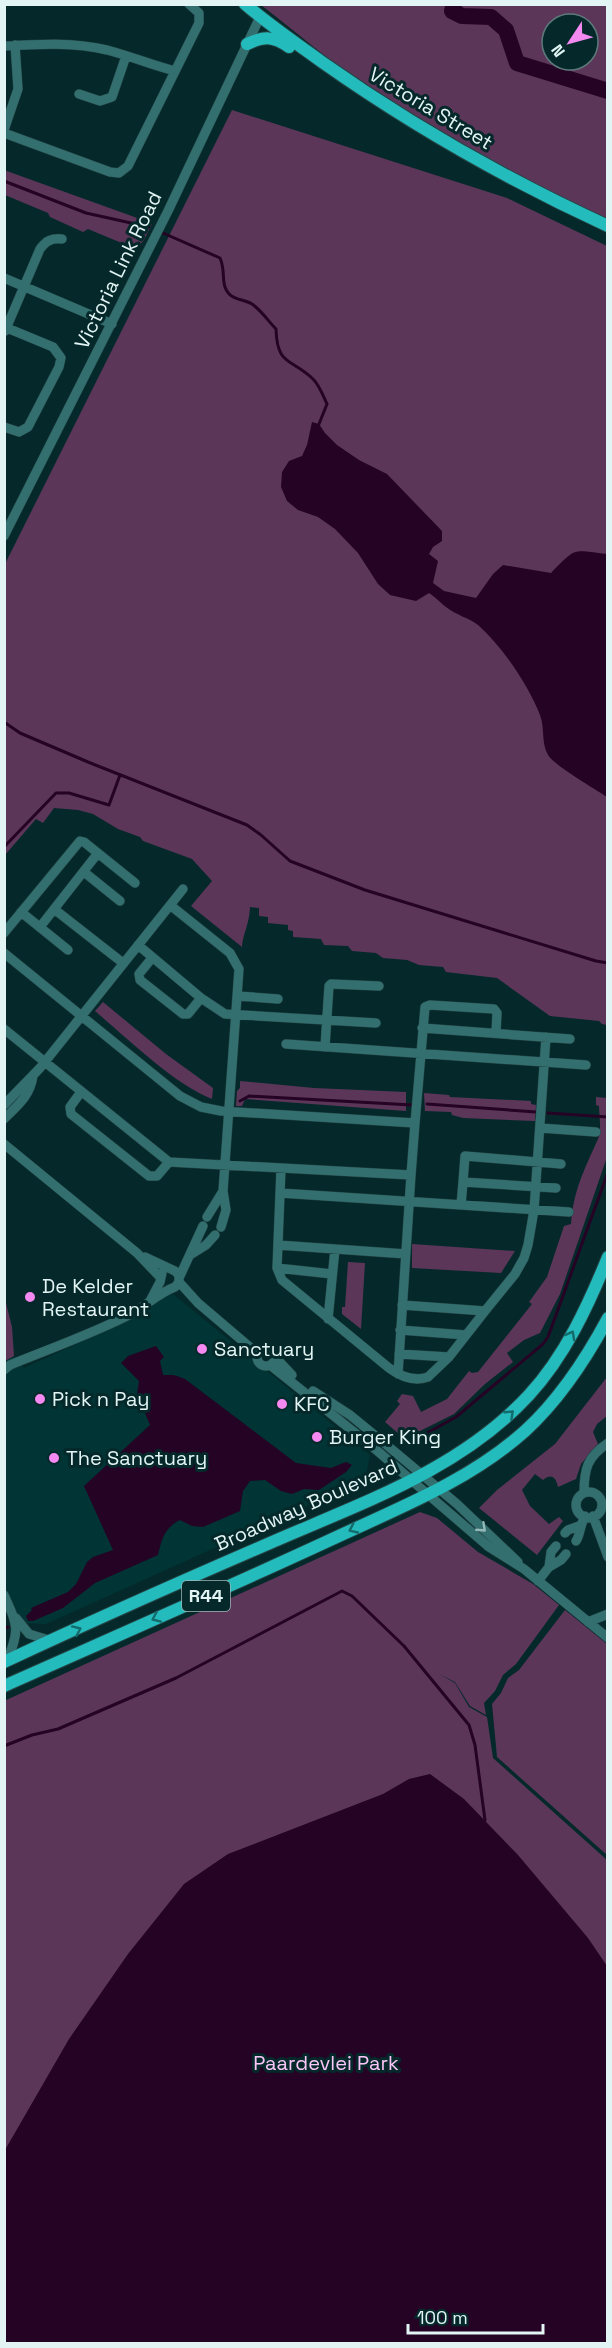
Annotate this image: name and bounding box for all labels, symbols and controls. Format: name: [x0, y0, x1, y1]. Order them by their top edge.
north arrow: [540, 12, 600, 72]
text: N: [547, 40, 570, 61]
street label: Victoria Street: [364, 61, 498, 155]
street label: Victoria Link Road: [69, 187, 167, 353]
place label: De Kelder Restaurant: [42, 1273, 149, 1322]
marker: De Kelder Restaurant: [23, 1290, 37, 1304]
one-way arrow: [564, 1331, 575, 1341]
place label: Sanctuary: [214, 1336, 314, 1362]
marker: Sanctuary: [195, 1342, 209, 1356]
place label: Pick n Pay: [52, 1386, 149, 1412]
place label: KFC: [294, 1391, 330, 1417]
marker: Pick n Pay: [33, 1392, 47, 1406]
marker: KFC: [275, 1397, 289, 1411]
one-way arrow: [503, 1410, 513, 1421]
place label: Burger King: [329, 1424, 441, 1450]
marker: Burger King: [310, 1430, 324, 1444]
place label: The Sanctuary: [66, 1445, 207, 1471]
marker: The Sanctuary: [47, 1451, 61, 1465]
street label: Broadway Boulevard: [210, 1453, 402, 1557]
one-way arrow: [475, 1521, 486, 1532]
one-way arrow: [349, 1522, 360, 1534]
road number: R44: [182, 1581, 230, 1611]
one-way arrow: [152, 1611, 163, 1623]
one-way arrow: [71, 1625, 82, 1637]
park label: Paardevlei Park: [253, 2050, 399, 2076]
scale bar: [408, 2297, 543, 2335]
text: 100 m: [417, 2306, 468, 2329]

